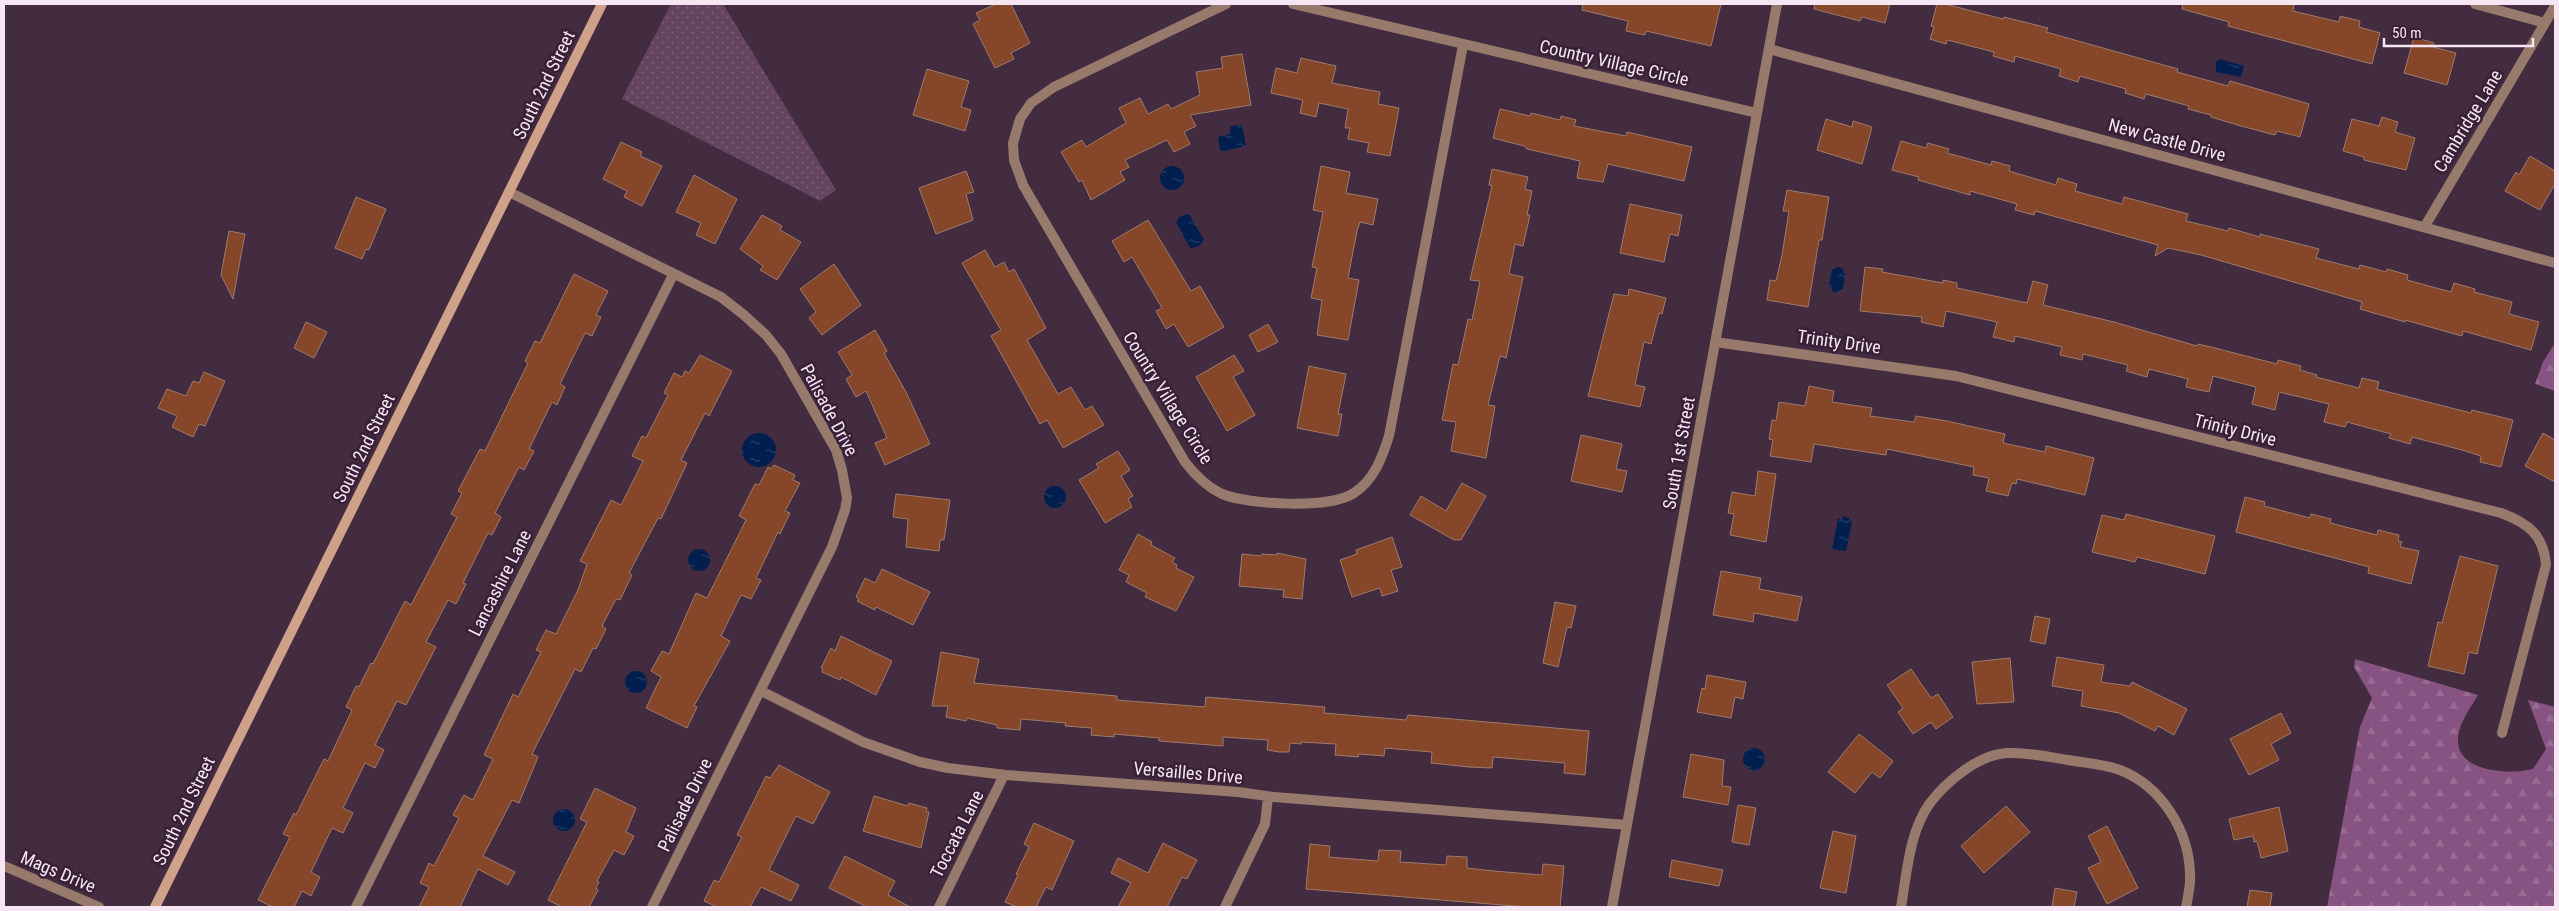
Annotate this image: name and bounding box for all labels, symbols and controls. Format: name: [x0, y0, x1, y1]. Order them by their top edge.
scale bar: [2384, 15, 2533, 47]
text: 50 m: [2392, 24, 2422, 42]
street label: South 2nd Street: [508, 27, 579, 142]
street label: Country Village Circle: [1538, 35, 1691, 90]
street label: Cambridge Lane: [2429, 66, 2506, 176]
street label: New Castle Drive: [2106, 114, 2228, 165]
street label: Trinity Drive: [1796, 325, 1882, 358]
street label: Country Village Circle: [1119, 328, 1218, 468]
street label: Palisade Drive: [796, 360, 862, 459]
street label: South 2nd Street: [328, 390, 399, 505]
street label: South 1st Street: [1658, 395, 1699, 511]
street label: Trinity Drive: [2192, 409, 2278, 450]
street label: Lancashire Lane: [464, 526, 535, 639]
street label: South 2nd Street: [148, 753, 219, 868]
street label: Palisade Drive: [653, 755, 716, 855]
street label: Versailles Drive: [1133, 757, 1244, 788]
street label: Toccata Lane: [926, 787, 988, 881]
street label: Mags Drive: [18, 846, 99, 897]

